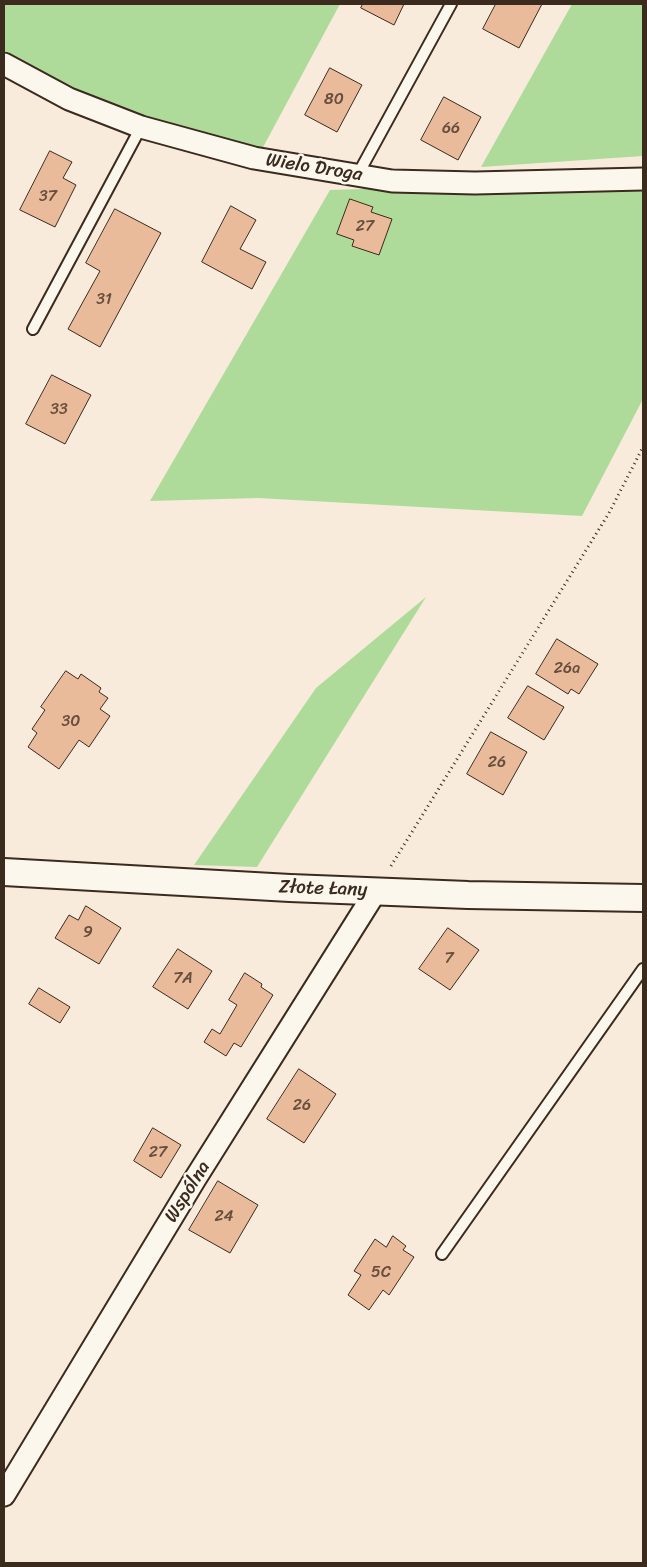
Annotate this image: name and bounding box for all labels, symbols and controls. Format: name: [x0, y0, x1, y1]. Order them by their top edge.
house number: 80: [324, 90, 344, 110]
house number: 66: [442, 119, 460, 139]
street label: Wielo Droga: [264, 149, 364, 187]
house number: 37: [39, 187, 57, 207]
house number: 27: [356, 217, 374, 237]
house number: 31: [96, 290, 112, 310]
house number: 33: [50, 400, 68, 420]
house number: 26a: [554, 659, 580, 679]
house number: 30: [62, 712, 80, 732]
house number: 26: [488, 753, 506, 773]
street label: Złote Łany: [278, 876, 368, 902]
house number: 9: [83, 923, 93, 943]
house number: 7: [444, 949, 454, 969]
house number: 7A: [173, 969, 193, 989]
house number: 26: [293, 1096, 311, 1116]
house number: 27: [149, 1143, 167, 1163]
street label: Wspólna: [160, 1157, 216, 1227]
house number: 24: [214, 1207, 234, 1227]
house number: 5C: [371, 1263, 391, 1283]

